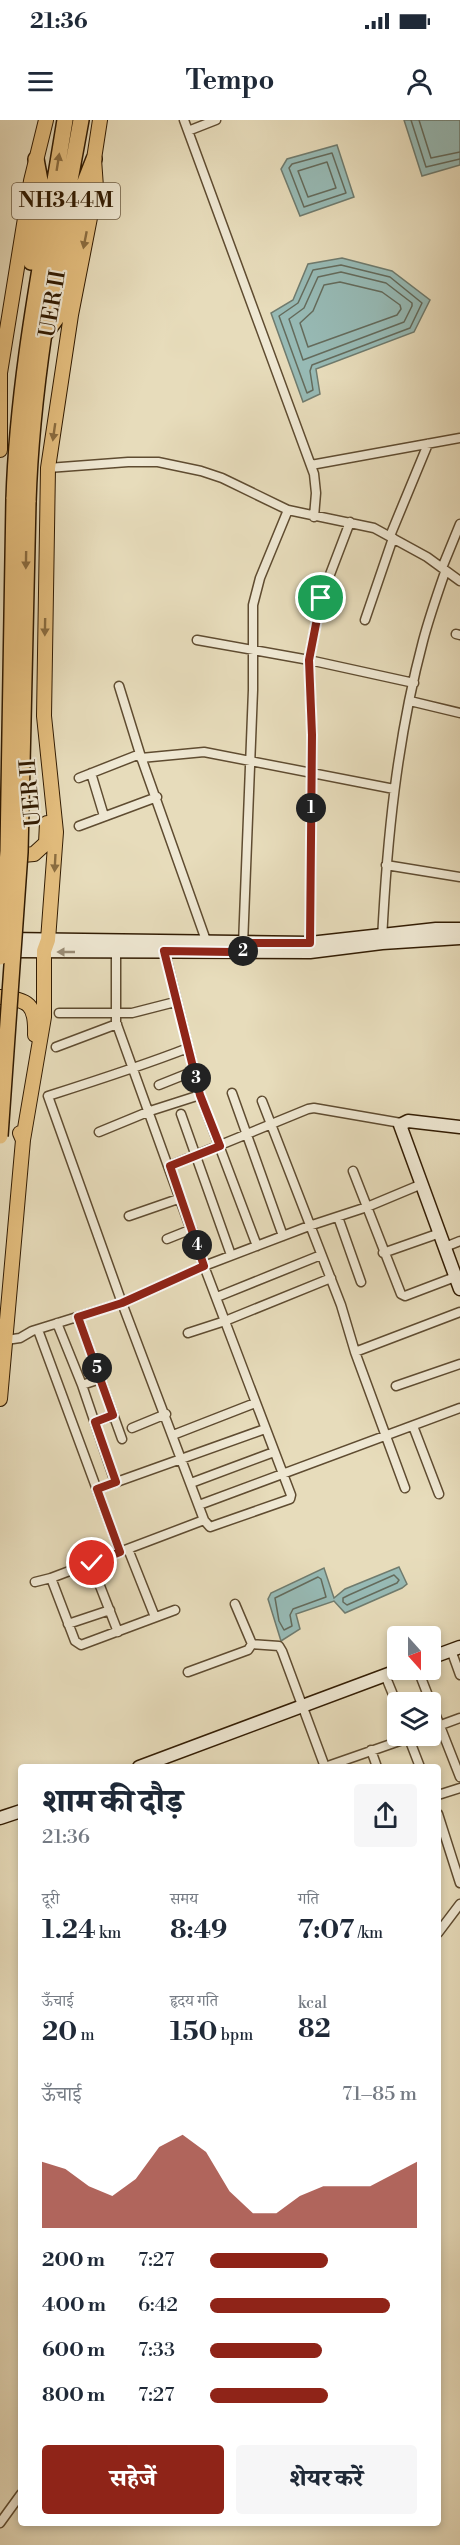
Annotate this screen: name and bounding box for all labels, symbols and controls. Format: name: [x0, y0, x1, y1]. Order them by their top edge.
text: 21:36: [30, 8, 88, 35]
text: Tempo: [186, 64, 274, 98]
icon: menu: [24, 65, 57, 98]
icon: person: [403, 65, 436, 98]
one-way arrow: [54, 152, 63, 171]
road number: NH344M: [12, 183, 120, 219]
one-way arrow: [81, 231, 90, 250]
street label: UER II: [34, 268, 72, 340]
one-way arrow: [49, 423, 58, 442]
one-way arrow: [22, 551, 31, 570]
pin: [295, 572, 346, 623]
icon: arrive: [304, 581, 337, 614]
one-way arrow: [40, 618, 50, 637]
street label: UER II: [15, 757, 47, 828]
pin: 1: [296, 793, 326, 823]
text: 1: [307, 798, 315, 818]
one-way arrow: [50, 854, 59, 873]
pin: 2: [228, 936, 258, 966]
text: 2: [238, 941, 248, 961]
one-way arrow: [57, 947, 76, 956]
pin: 3: [181, 1063, 211, 1093]
text: 3: [191, 1068, 201, 1088]
pin: 4: [182, 1230, 212, 1260]
text: 4: [192, 1235, 202, 1255]
pin: 5: [82, 1353, 112, 1383]
text: 5: [92, 1358, 102, 1378]
pin: [66, 1537, 117, 1588]
icon: check: [75, 1546, 108, 1579]
north arrow: [387, 1626, 441, 1680]
map controls: [387, 1626, 441, 1746]
button: layers: [387, 1692, 441, 1746]
text: शाम की दौड़: [42, 1782, 183, 1823]
button: share: [354, 1784, 417, 1847]
text: 21:36: [42, 1825, 90, 1850]
text: दूरी: [42, 1889, 59, 1909]
text: समय: [170, 1889, 198, 1909]
text: गति: [298, 1889, 319, 1909]
text: 1.24: [42, 1914, 96, 1946]
text: 8:49: [170, 1914, 228, 1946]
text: 7:07: [298, 1914, 354, 1946]
text: km: [96, 1923, 121, 1943]
text: /km: [354, 1923, 383, 1943]
text: ऊँचाई: [42, 1991, 74, 2011]
text: हृदय गति: [170, 1991, 218, 2011]
text: kcal: [298, 1993, 327, 2013]
text: 82: [298, 2013, 331, 2045]
text: 20: [42, 2016, 77, 2048]
text: 150: [170, 2016, 218, 2048]
text: m: [77, 2025, 94, 2045]
text: bpm: [218, 2025, 253, 2045]
text: 71–85 m: [342, 2082, 417, 2107]
text: ऊँचाई: [42, 2083, 81, 2108]
text: 200 m: [42, 2248, 105, 2273]
text: 7:27: [138, 2248, 174, 2273]
text: 400 m: [42, 2293, 106, 2318]
text: 6:42: [138, 2293, 178, 2318]
text: 600 m: [42, 2338, 105, 2363]
text: 7:33: [138, 2338, 175, 2363]
text: 800 m: [42, 2383, 105, 2408]
text: 7:27: [138, 2383, 174, 2408]
button: सहेजें: [42, 2445, 224, 2514]
button: शेयर करें: [236, 2445, 417, 2514]

